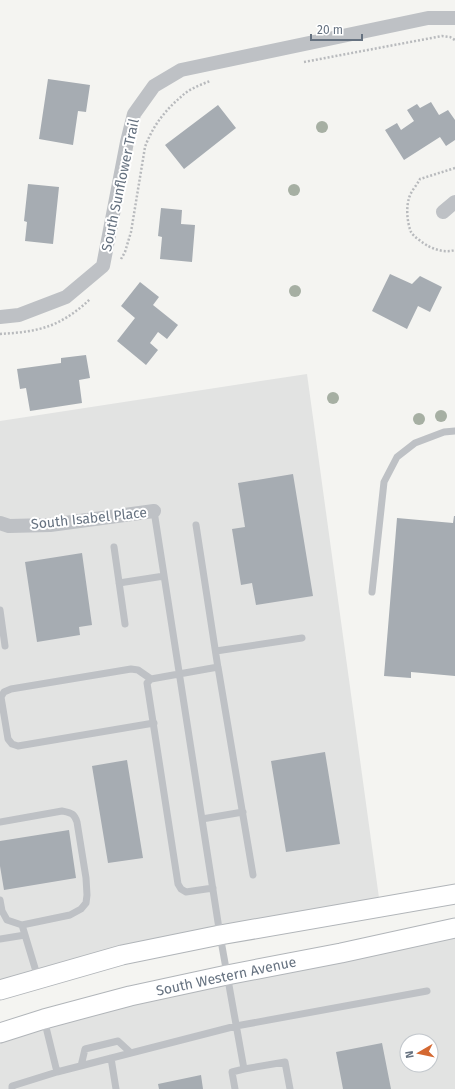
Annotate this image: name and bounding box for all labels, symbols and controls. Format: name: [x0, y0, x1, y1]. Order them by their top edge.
scale bar: [311, 16, 362, 42]
text: 20 m: [317, 23, 343, 37]
street label: South Sunflower Trail: [98, 117, 143, 253]
street label: South Isabel Place: [30, 504, 148, 533]
street label: South Western Avenue: [155, 953, 298, 1000]
north arrow: [399, 1033, 439, 1073]
text: N: [403, 1050, 417, 1059]

